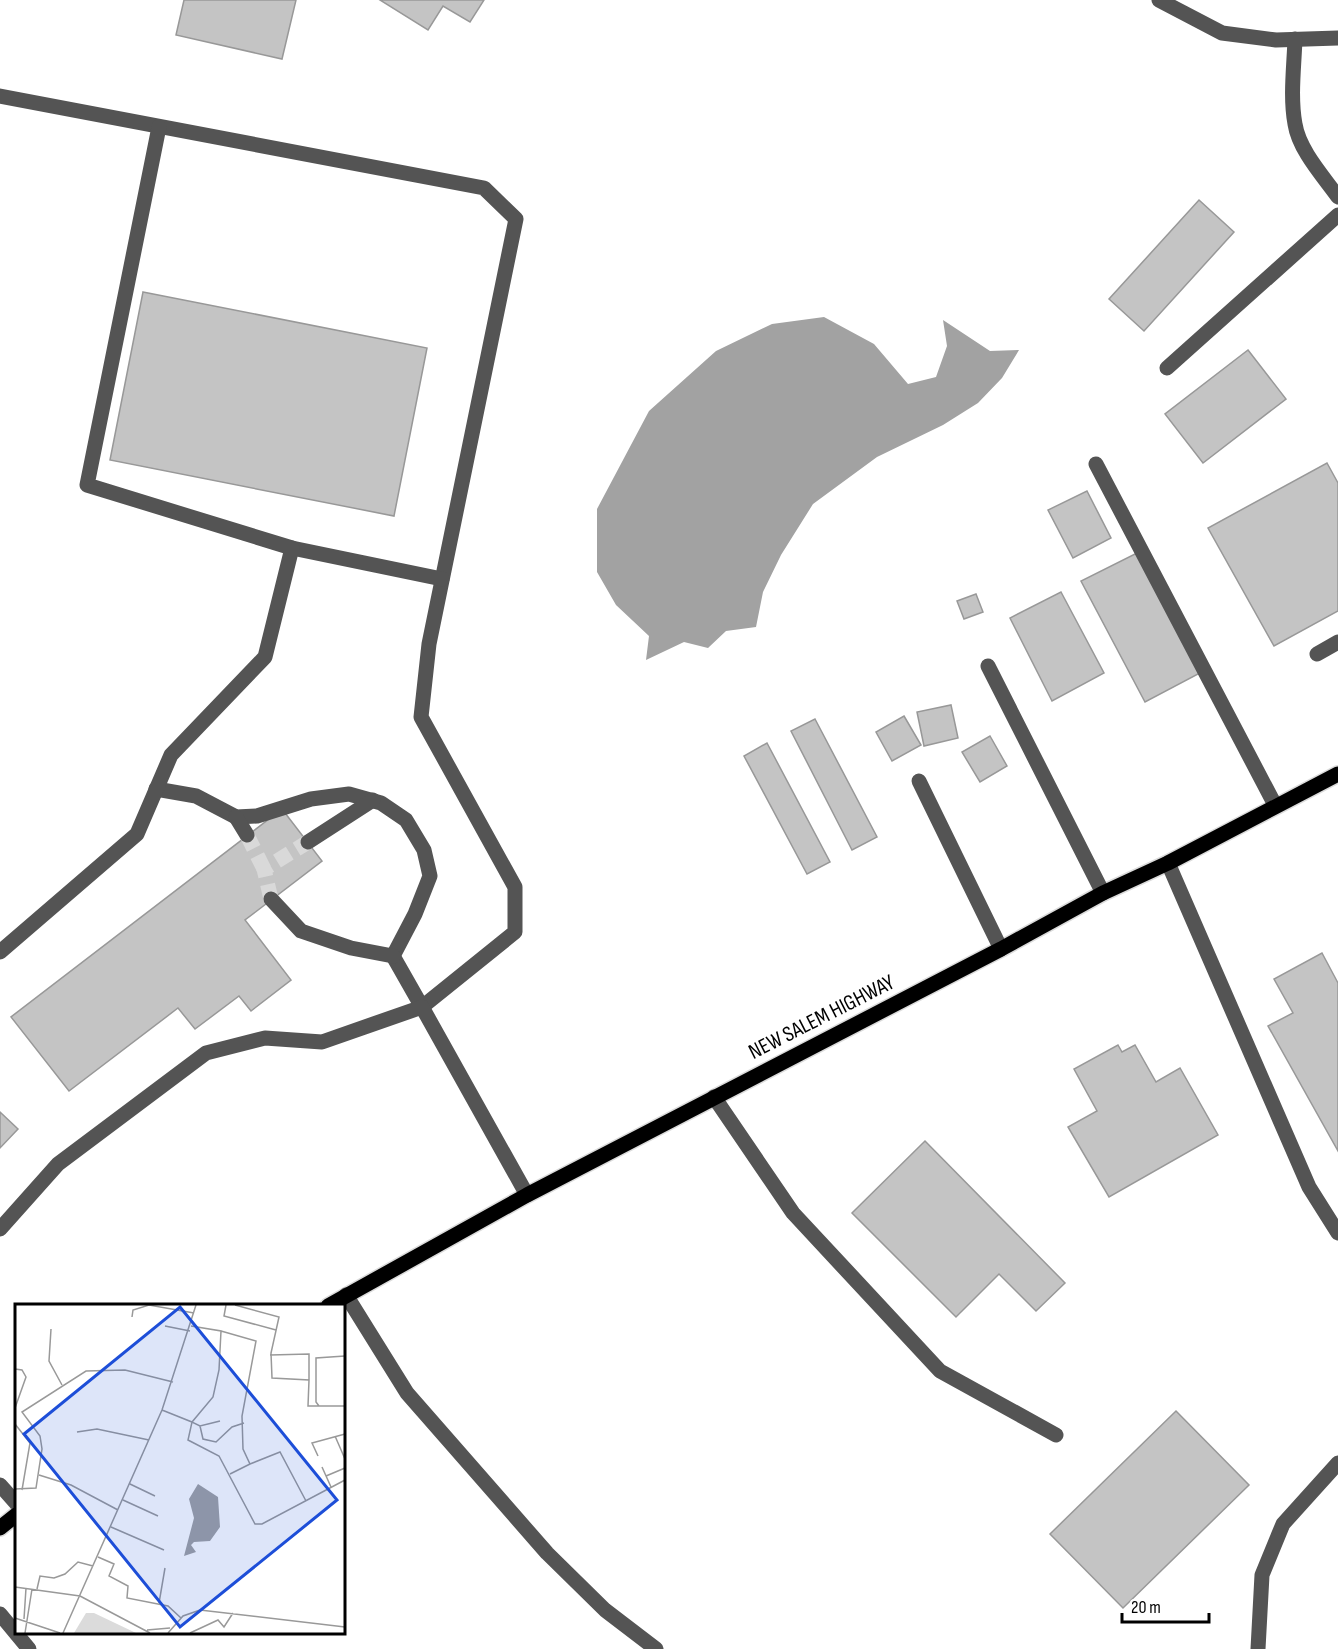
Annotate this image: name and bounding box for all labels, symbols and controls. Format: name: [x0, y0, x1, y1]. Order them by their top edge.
street label: NEW SALEM HIGHWAY: [744, 969, 899, 1066]
inset map: [15, 1304, 345, 1634]
scale bar: [1122, 1586, 1209, 1624]
text: 20 m: [1131, 1597, 1161, 1618]

